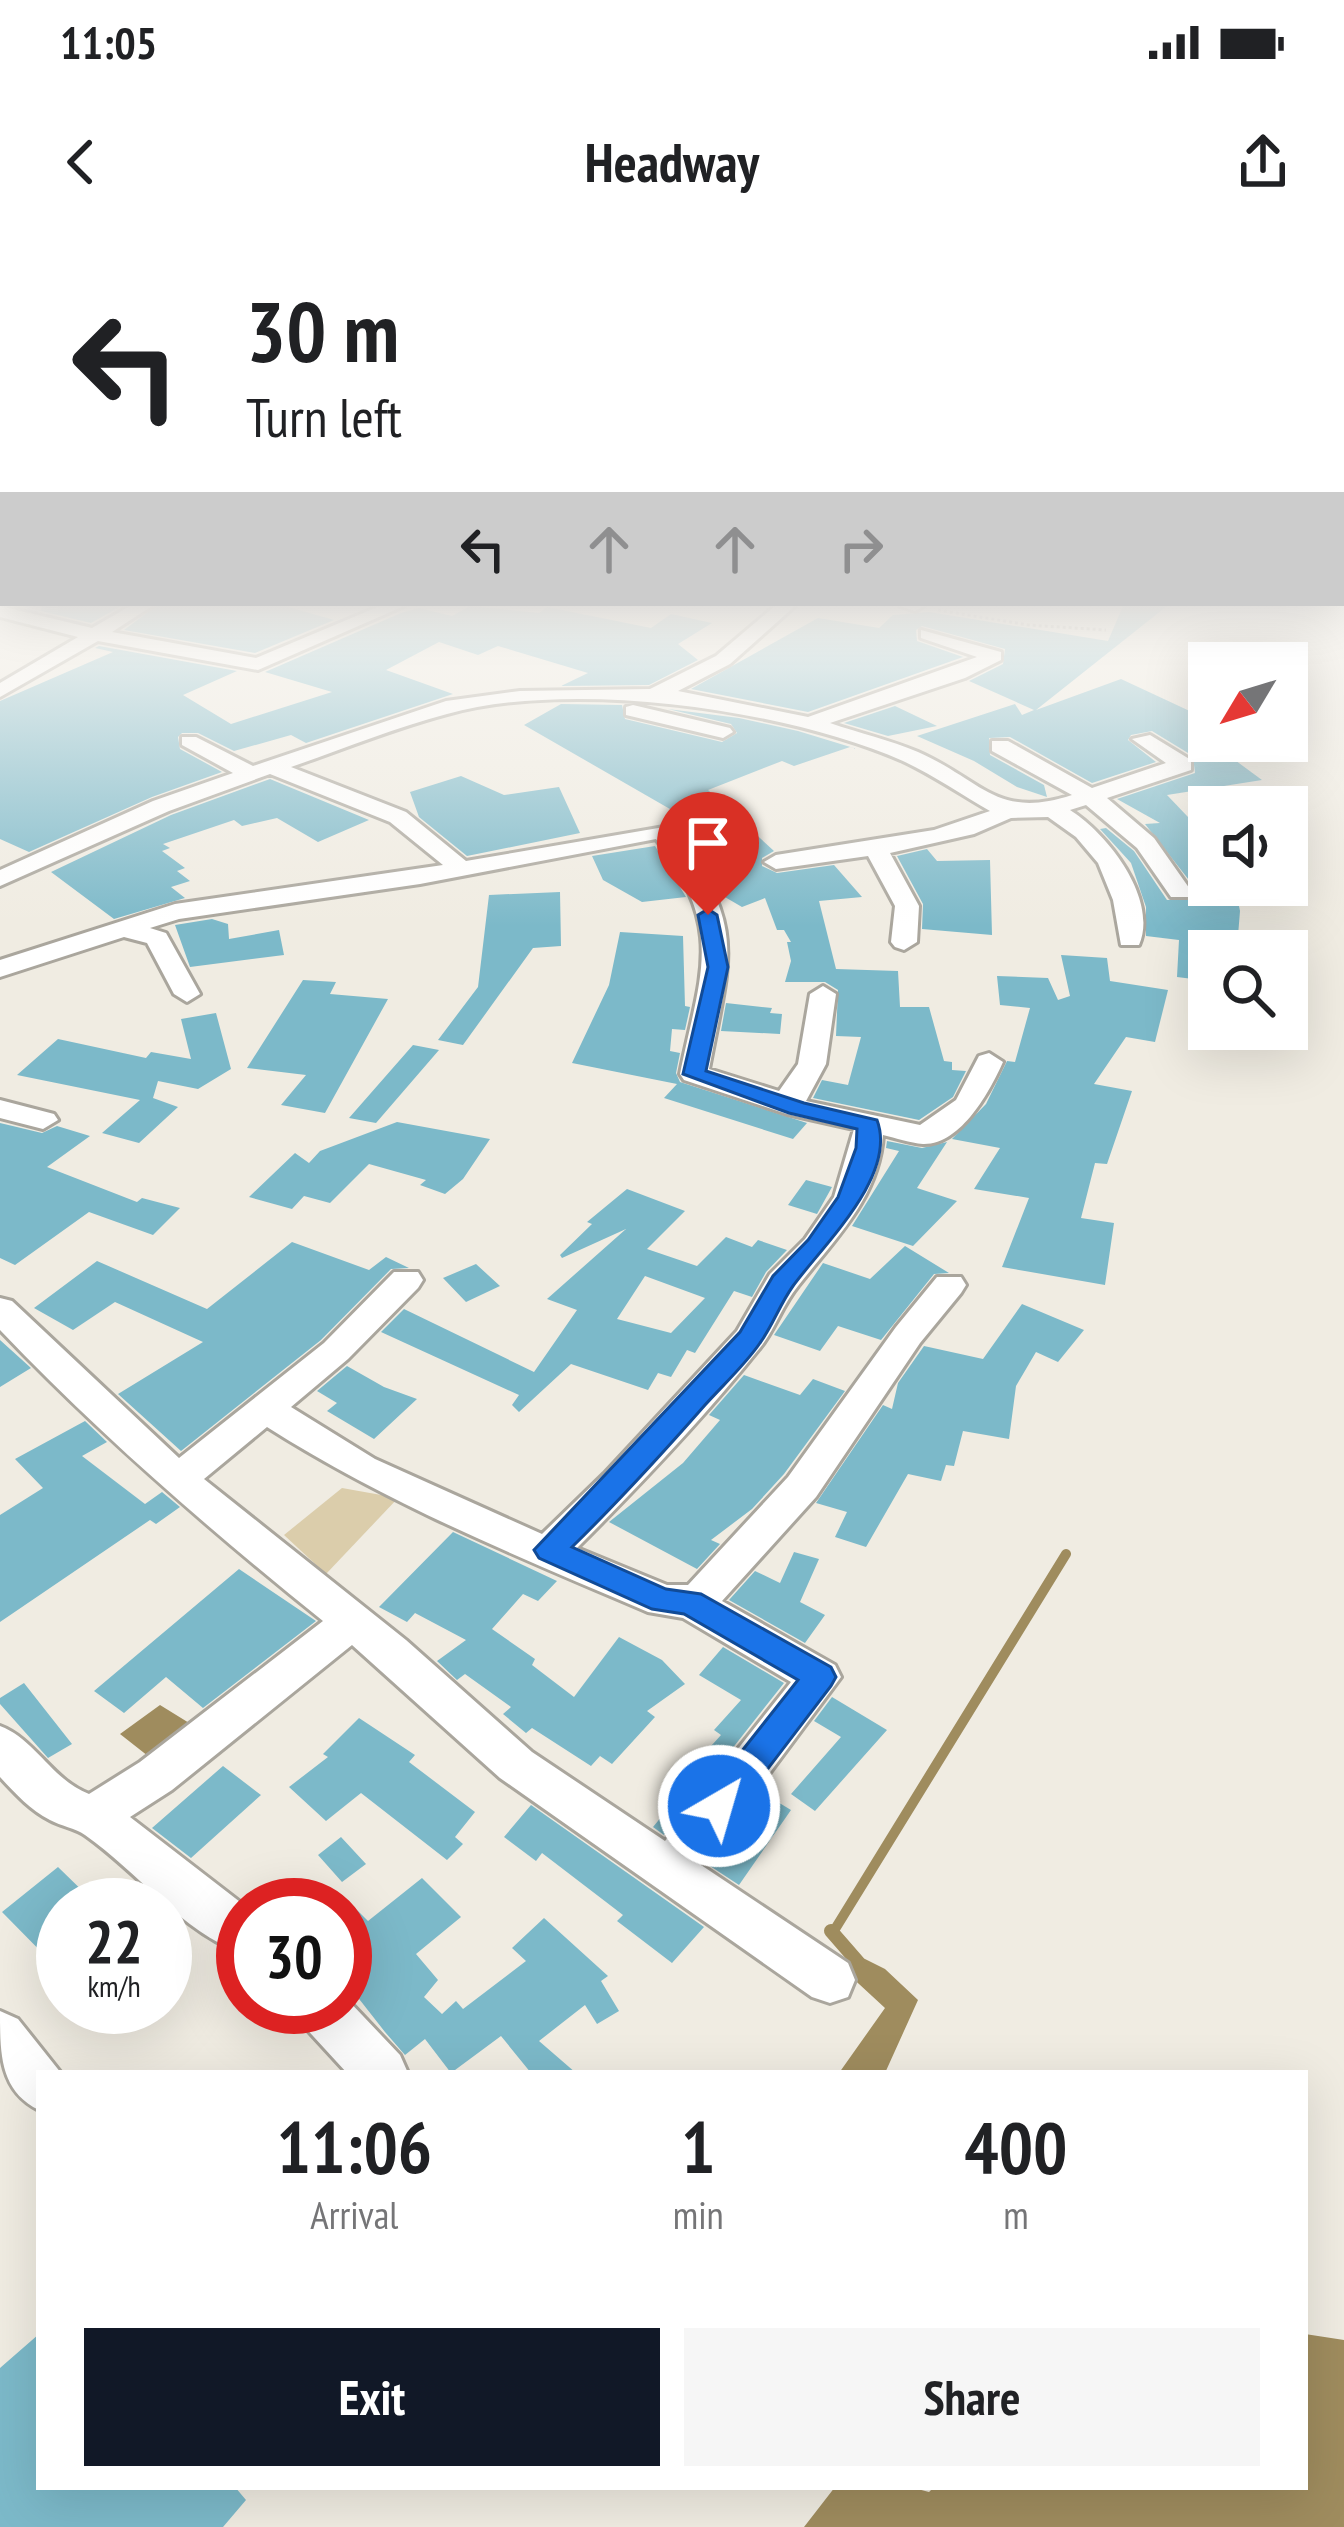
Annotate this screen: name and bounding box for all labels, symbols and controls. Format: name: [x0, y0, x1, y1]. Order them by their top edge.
text: 11:05: [60, 13, 157, 71]
text: Headway: [585, 127, 759, 197]
icon: back: [48, 129, 114, 195]
icon: share: [1230, 129, 1296, 195]
text: 30 m: [246, 276, 399, 385]
icon: left: [48, 288, 204, 444]
text: Turn left: [246, 382, 402, 452]
icon: left: [450, 516, 516, 582]
icon: ahead: [576, 516, 642, 582]
icon: ahead: [702, 516, 768, 582]
icon: right: [828, 516, 894, 582]
north arrow: [1188, 642, 1308, 762]
map controls: [1188, 642, 1308, 1050]
button: sound: [1188, 786, 1308, 906]
pin: [657, 792, 759, 915]
icon: arrive: [675, 810, 741, 876]
button: search: [1188, 930, 1308, 1050]
position arrow: [656, 1743, 782, 1869]
speed limit sign: 30: [216, 1878, 372, 2034]
text: 22: [85, 1902, 143, 1980]
text: km/h: [87, 1966, 141, 2005]
text: 11:06: [277, 2100, 432, 2193]
text: 1: [681, 2100, 715, 2193]
text: 400: [964, 2100, 1067, 2193]
text: Arrival: [310, 2189, 398, 2240]
text: min: [673, 2189, 724, 2240]
text: m: [1003, 2189, 1029, 2240]
button: Exit: [84, 2328, 660, 2466]
button: Share: [684, 2328, 1260, 2466]

